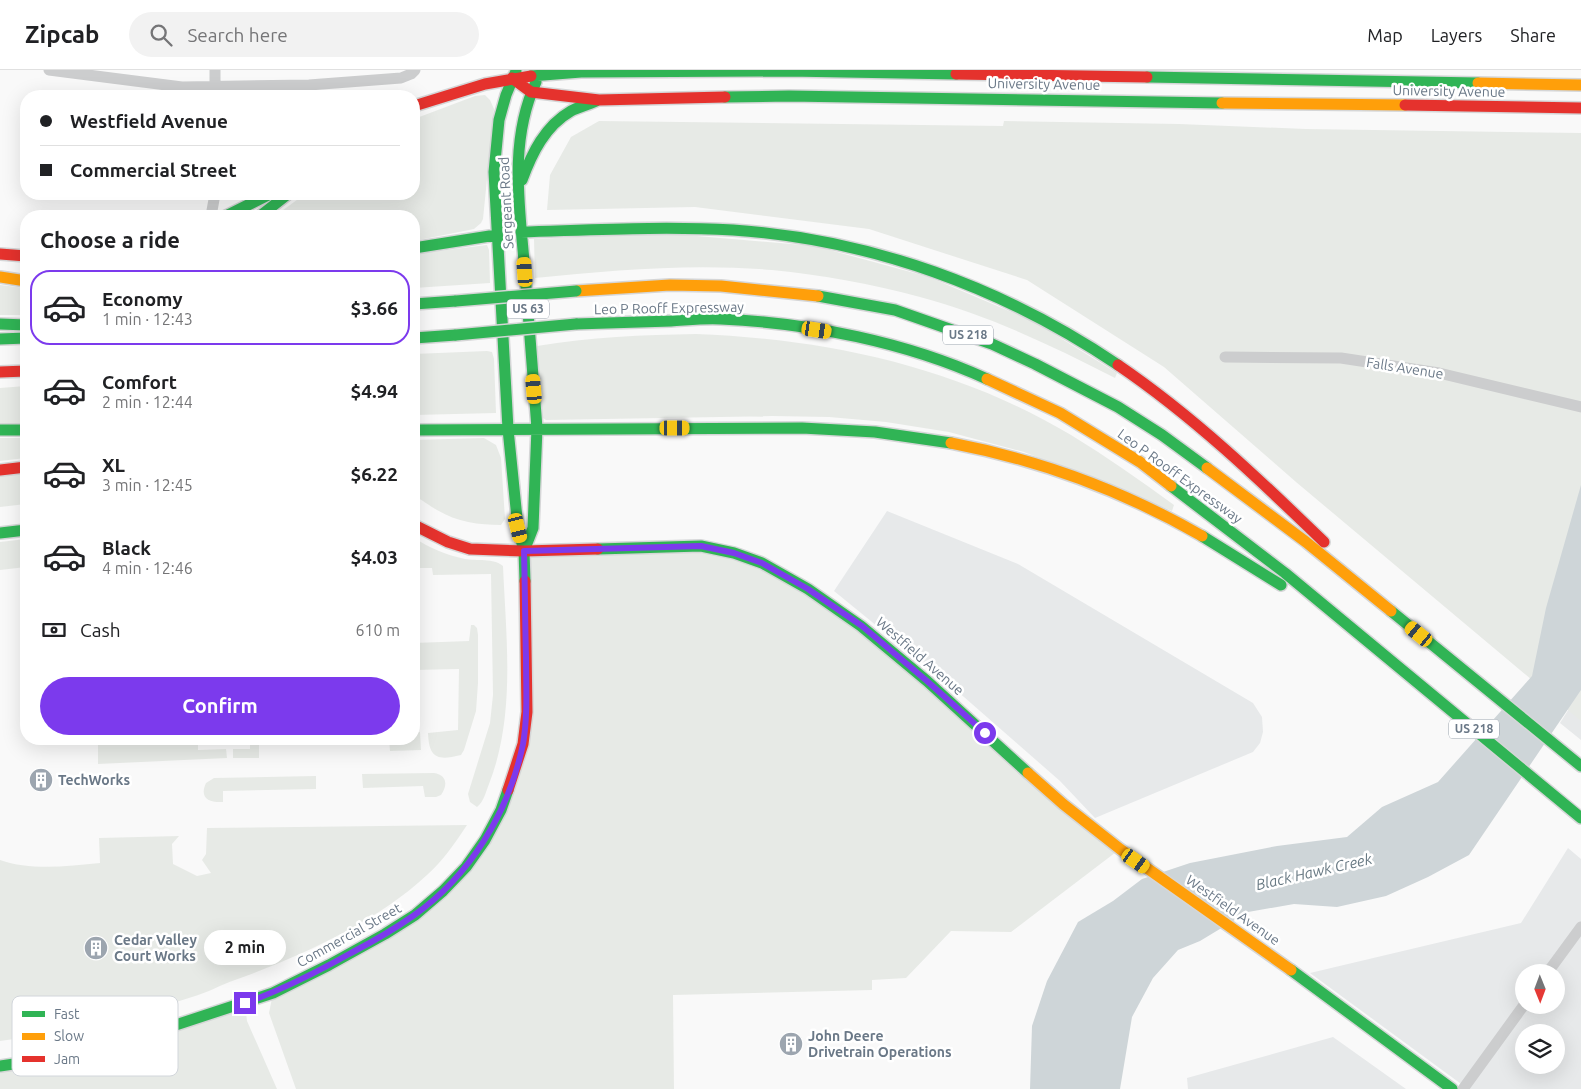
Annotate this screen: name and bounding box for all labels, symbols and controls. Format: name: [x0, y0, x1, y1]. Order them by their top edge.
search box: [129, 12, 479, 57]
text: Zipcab: [25, 21, 99, 48]
icon: search: [147, 21, 175, 49]
text: Search here: [187, 24, 288, 46]
text: Map: [1367, 25, 1403, 45]
text: Layers: [1431, 25, 1482, 45]
text: Share: [1510, 25, 1556, 45]
street label: University Avenue: [987, 75, 1101, 93]
street label: University Avenue: [1392, 82, 1506, 100]
text: Westfield Avenue: [70, 110, 228, 132]
street label: Sergeant Road: [496, 156, 516, 250]
text: Commercial Street: [70, 159, 237, 181]
text: Choose a ride: [40, 227, 180, 252]
car: [516, 257, 533, 287]
icon: car: [42, 285, 87, 330]
text: Economy: [102, 288, 183, 310]
text: $3.66: [350, 297, 398, 319]
street label: Leo P Rooff Expressway: [594, 299, 744, 317]
road number: US 63: [507, 300, 549, 318]
text: 1 min · 12:43: [102, 310, 193, 328]
car: [801, 320, 832, 340]
road number: US 218: [943, 326, 993, 344]
street label: Falls Avenue: [1365, 354, 1445, 382]
icon: car: [42, 368, 87, 413]
text: Comfort: [102, 371, 177, 393]
car: [525, 373, 542, 405]
text: $4.94: [350, 380, 398, 402]
text: 2 min · 12:44: [102, 393, 193, 411]
car: [660, 421, 690, 436]
street label: Leo P Rooff Expressway: [1115, 425, 1246, 527]
icon: car: [42, 451, 87, 496]
text: XL: [102, 454, 125, 476]
text: $6.22: [350, 463, 398, 485]
text: 3 min · 12:45: [102, 476, 193, 494]
car: [507, 512, 528, 544]
icon: car: [42, 534, 87, 579]
text: Black: [102, 537, 151, 559]
text: $4.03: [350, 546, 398, 568]
text: 4 min · 12:46: [102, 559, 193, 577]
street label: Westfield Avenue: [873, 614, 967, 698]
icon: cash: [40, 616, 68, 644]
text: Cash: [80, 619, 121, 641]
car: [1402, 619, 1435, 649]
text: 610 m: [355, 621, 400, 639]
button: Confirm: [40, 677, 400, 735]
road number: US 218: [1449, 720, 1499, 739]
route start: [974, 722, 996, 744]
building icon: TechWorks: [28, 767, 54, 793]
place label: TechWorks: [58, 772, 130, 788]
car: [1119, 846, 1152, 876]
water label: Black Hawk Creek: [1254, 850, 1374, 893]
street label: Westfield Avenue: [1183, 872, 1283, 948]
street label: Commercial Street: [294, 899, 404, 970]
callout: 2 min: [204, 930, 286, 966]
place label: Cedar Valley Court Works: [114, 932, 197, 964]
building icon: Cedar Valley Court Works: [83, 935, 109, 961]
text: 2 min: [225, 938, 265, 956]
north arrow: [1515, 964, 1565, 1014]
map controls: [1515, 964, 1565, 1074]
route end: [234, 992, 256, 1014]
legend: [12, 996, 178, 1076]
text: Fast: [54, 1006, 80, 1022]
button: layers: [1515, 1024, 1565, 1074]
text: Slow: [54, 1028, 84, 1044]
place label: John Deere Drivetrain Operations: [808, 1028, 952, 1060]
building icon: John Deere Drivetrain Operations: [778, 1031, 804, 1057]
text: Jam: [54, 1051, 80, 1067]

